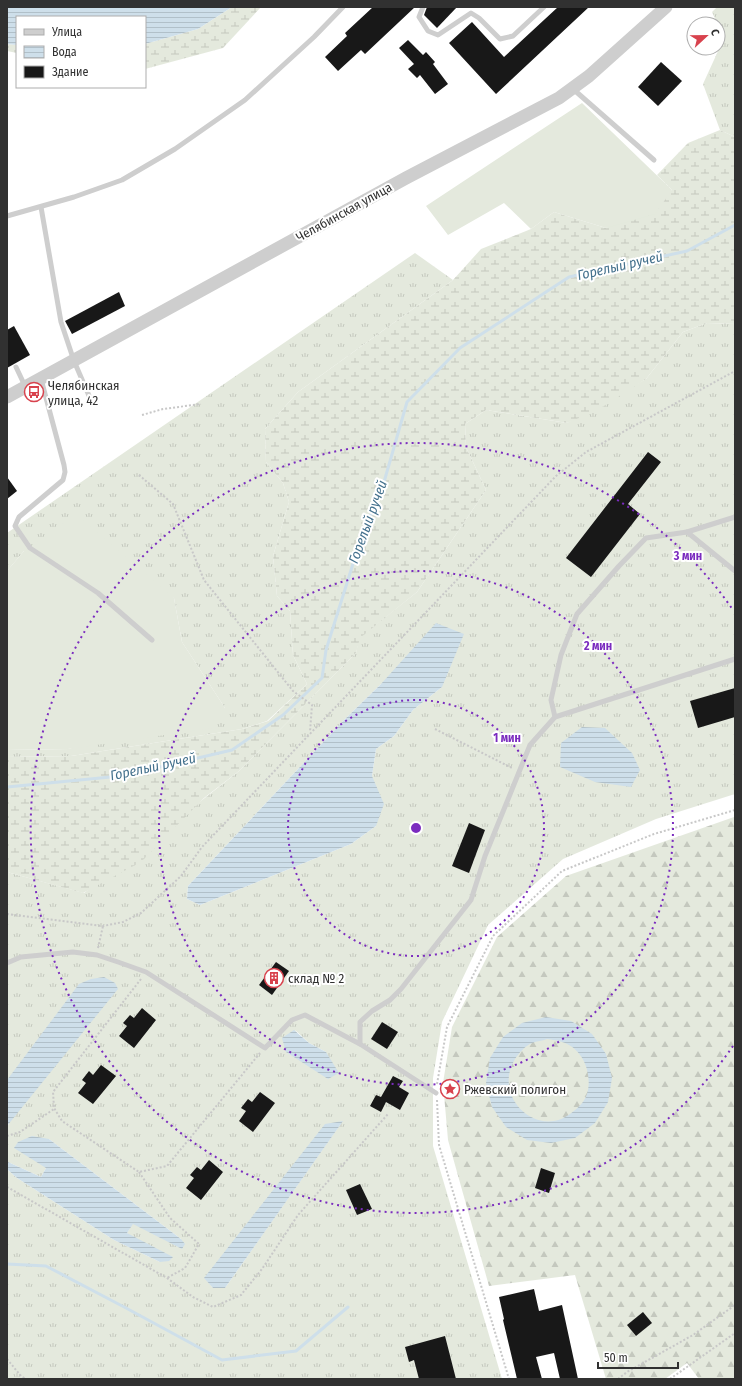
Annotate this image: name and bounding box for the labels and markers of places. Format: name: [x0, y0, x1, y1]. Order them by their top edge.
place label: Челябинская улица, 42: [48, 378, 120, 408]
bus stop icon: Челябинская улица, 42: [23, 381, 45, 403]
centre of rings: [409, 821, 423, 835]
building icon: склад № 2: [263, 967, 285, 989]
place label: склад № 2: [288, 971, 344, 986]
place icon: Ржевский полигон: [439, 1078, 461, 1100]
place label: Ржевский полигон: [464, 1082, 566, 1097]

